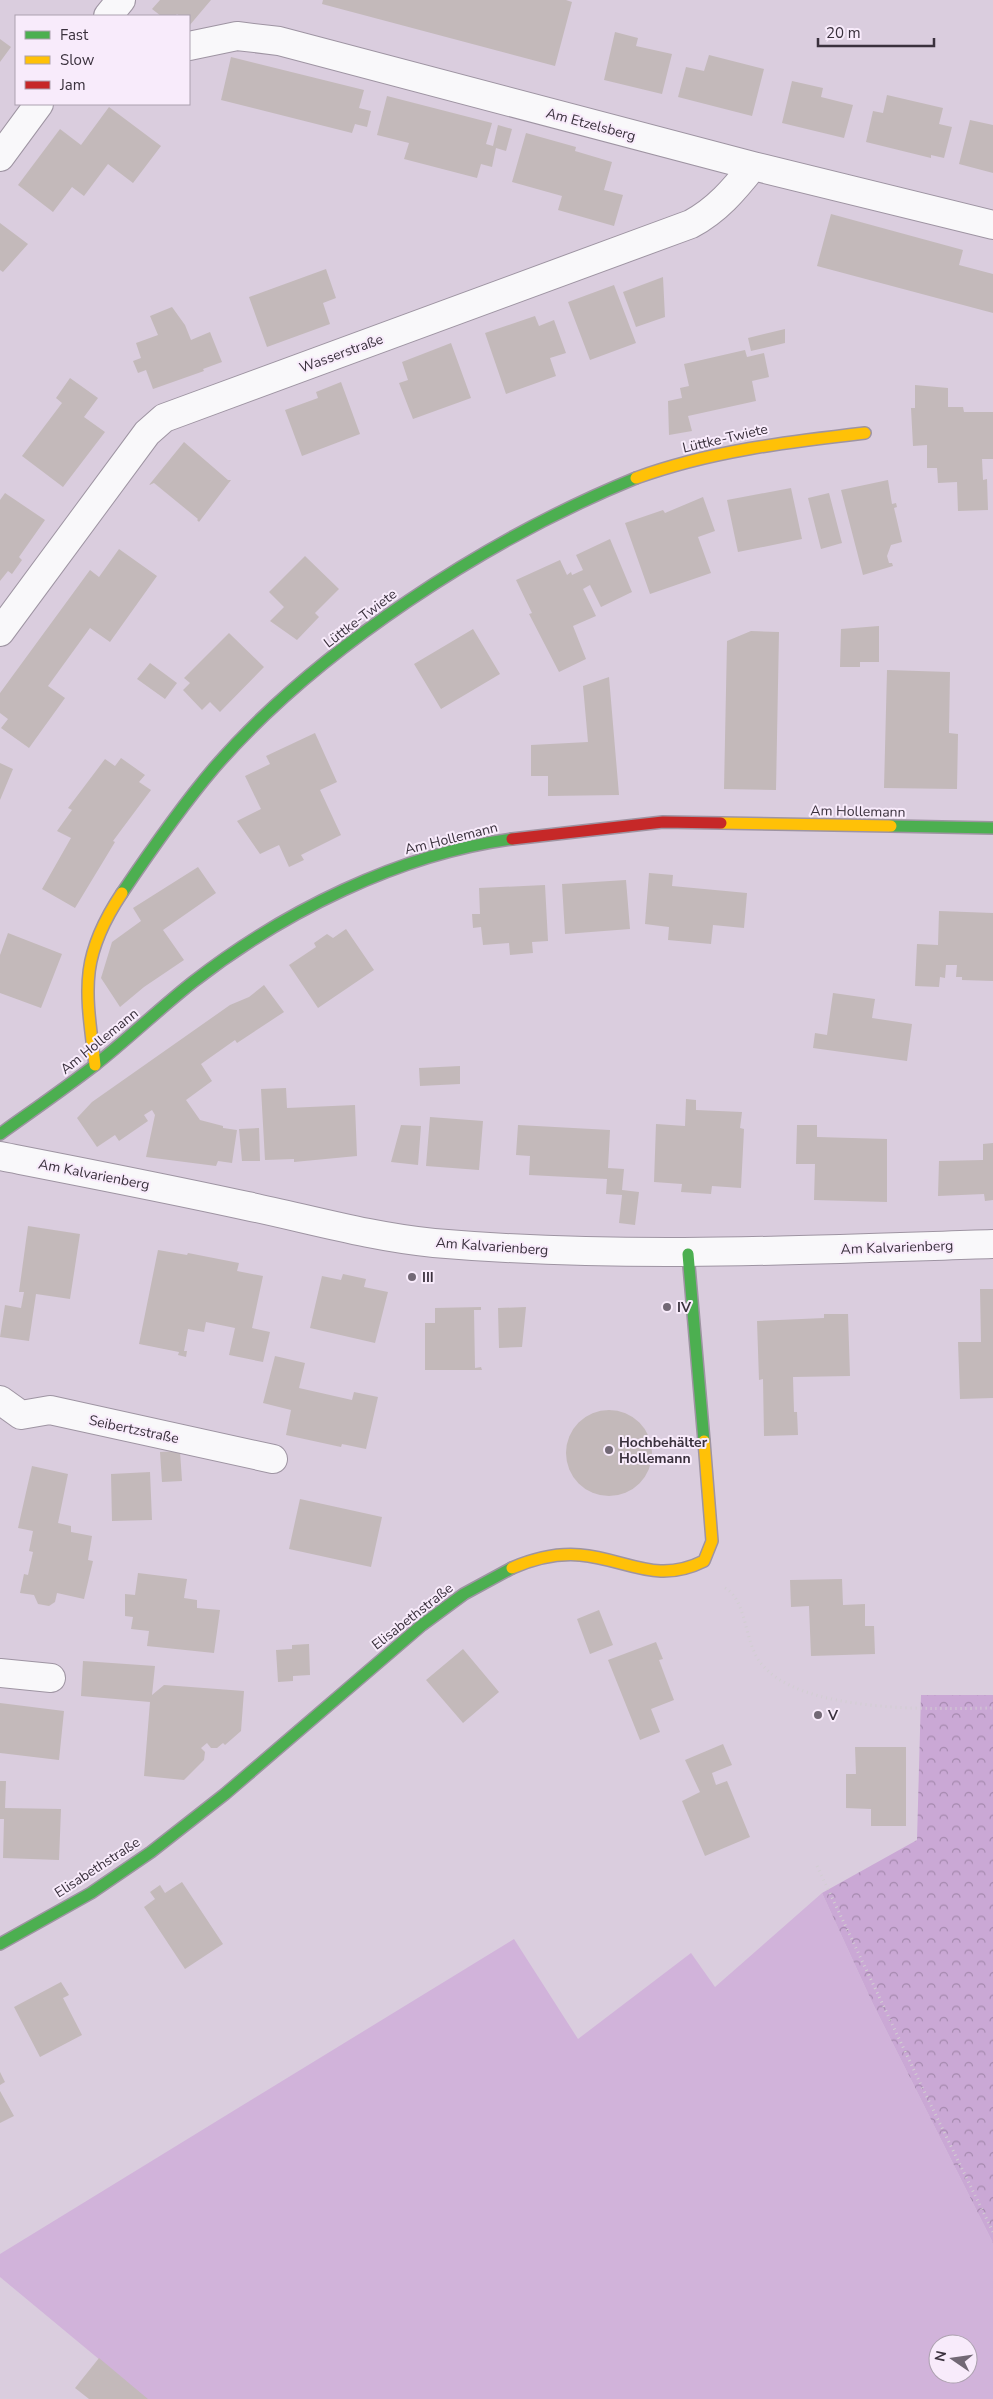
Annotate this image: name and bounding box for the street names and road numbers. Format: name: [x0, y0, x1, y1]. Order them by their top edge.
street label: Am Etzelsberg: [544, 103, 638, 146]
street label: Wasserstraße: [297, 330, 386, 377]
street label: Lüttke-Twiete: [681, 419, 770, 458]
street label: Lüttke-Twiete: [320, 585, 401, 652]
street label: Am Hollemann: [810, 801, 906, 822]
street label: Am Hollemann: [403, 818, 500, 859]
street label: Am Hollemann: [56, 1004, 142, 1079]
street label: Am Kalvarienberg: [37, 1154, 151, 1195]
street label: Am Kalvarienberg: [435, 1233, 549, 1260]
street label: Am Kalvarienberg: [840, 1236, 954, 1259]
street label: Seibertzstraße: [87, 1411, 181, 1448]
street label: Elisabethstraße: [368, 1579, 457, 1654]
street label: Elisabethstraße: [51, 1833, 144, 1902]

